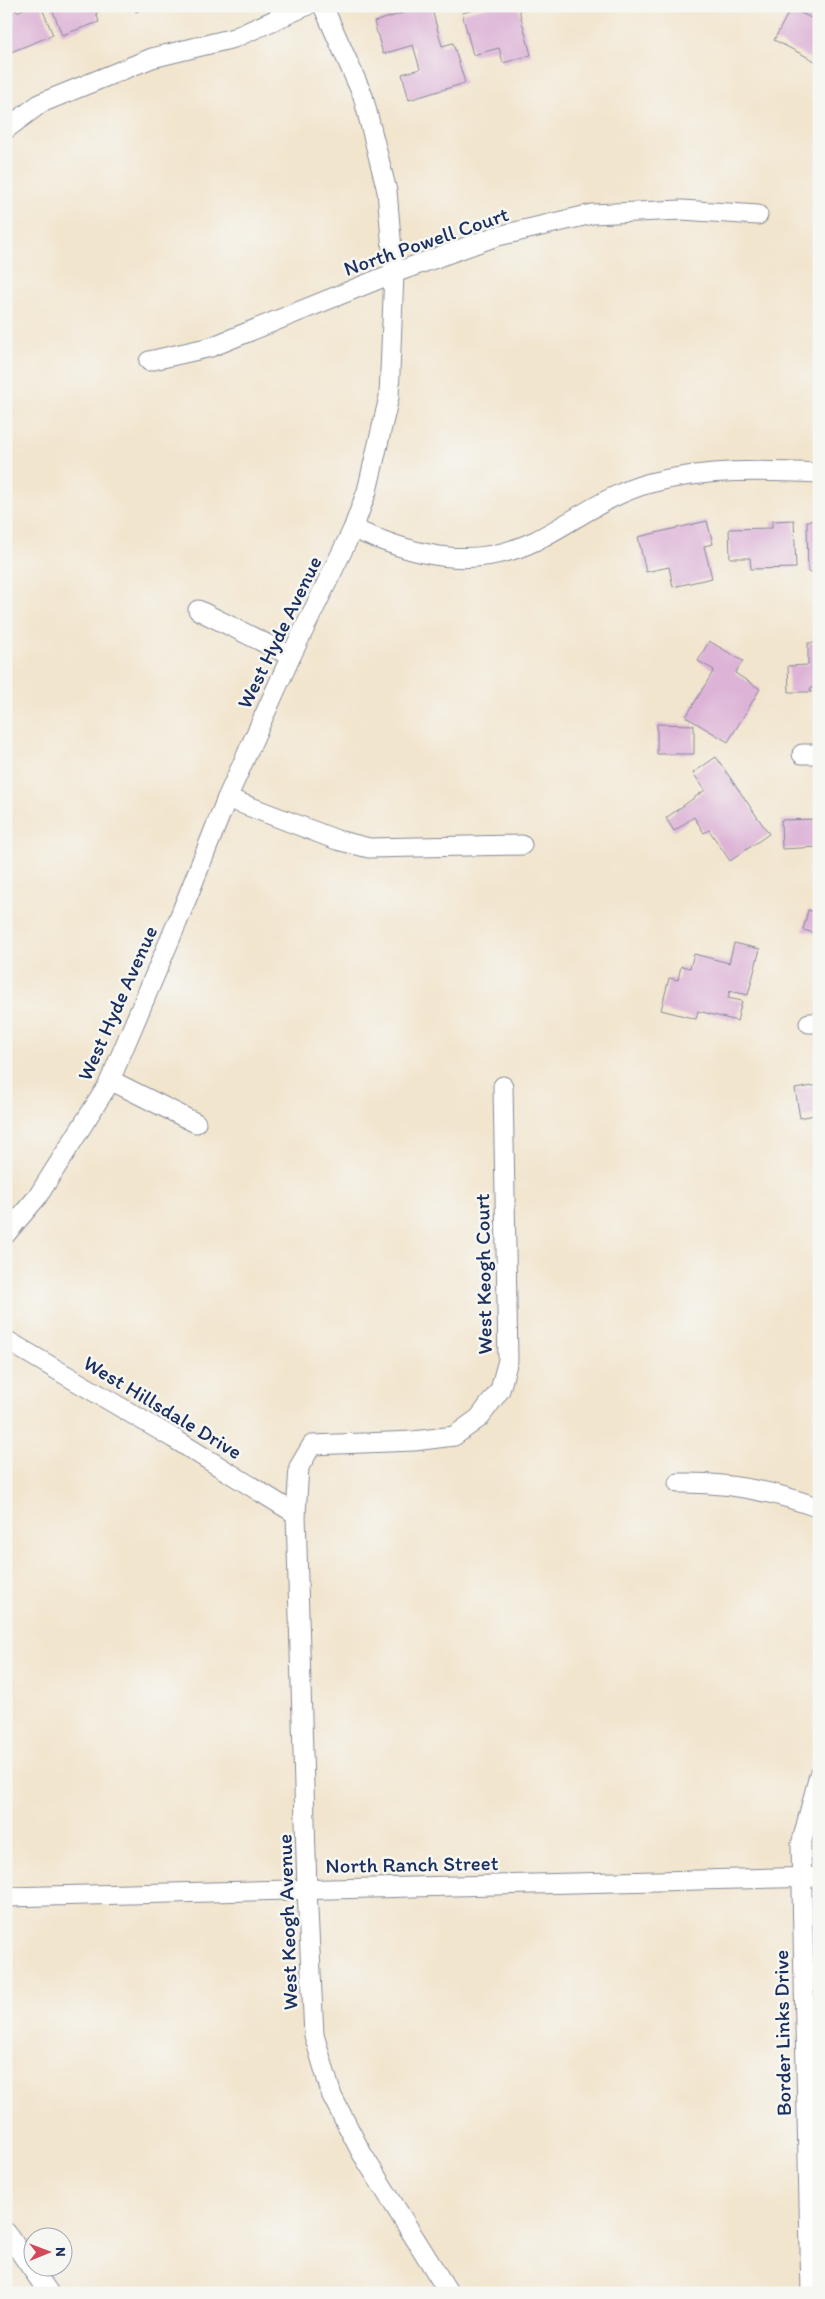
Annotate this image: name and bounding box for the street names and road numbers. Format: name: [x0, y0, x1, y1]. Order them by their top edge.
street label: North Powell Court: [340, 201, 512, 281]
street label: West Hyde Avenue: [231, 552, 327, 712]
street label: West Hyde Avenue: [72, 922, 162, 1084]
street label: West Keogh Court: [469, 1193, 497, 1355]
street label: West Hillsdale Drive: [79, 1350, 247, 1464]
street label: West Keogh Avenue: [271, 1833, 303, 2011]
street label: North Ranch Street: [325, 1850, 499, 1878]
street label: Border Links Drive: [768, 1950, 796, 2116]

